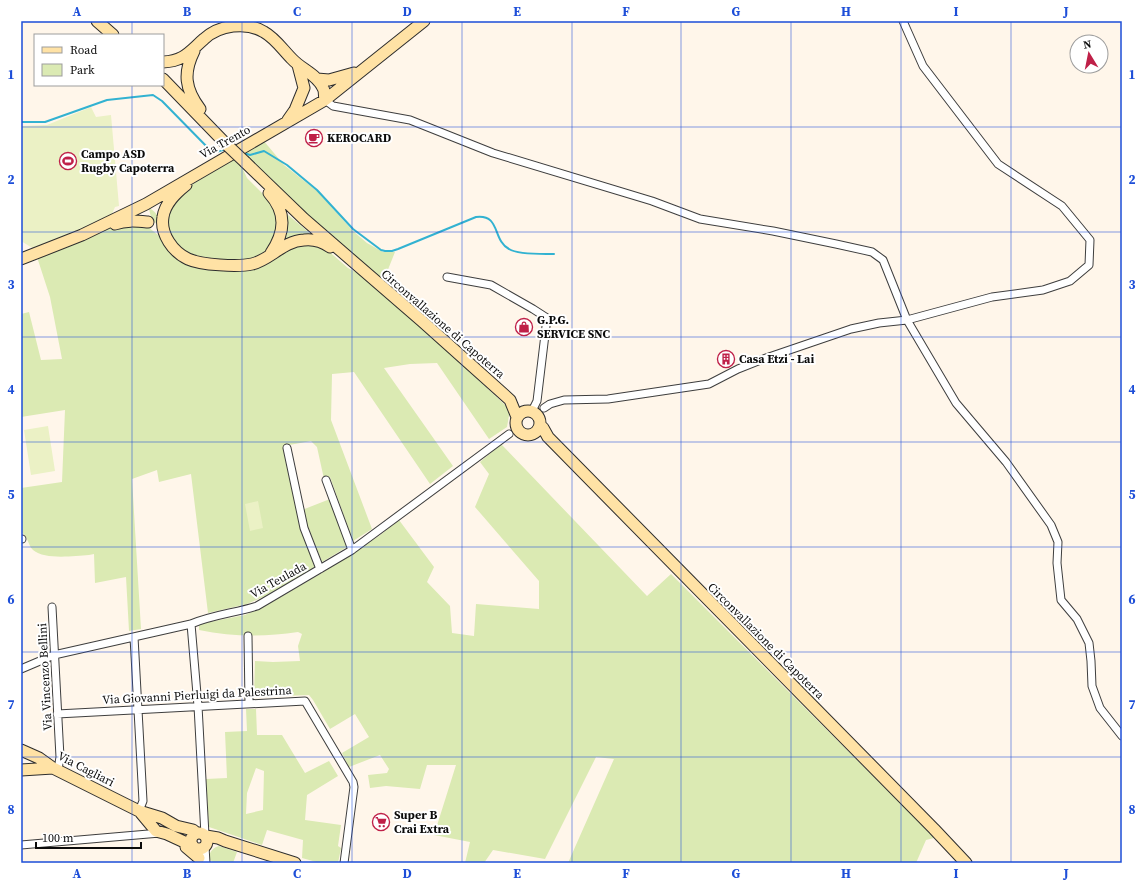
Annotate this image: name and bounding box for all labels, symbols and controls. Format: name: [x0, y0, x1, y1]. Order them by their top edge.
text: A: [73, 3, 82, 20]
text: B: [183, 3, 192, 20]
text: C: [293, 3, 301, 20]
text: D: [402, 3, 412, 20]
text: E: [513, 3, 521, 20]
text: F: [622, 3, 630, 20]
text: G: [732, 3, 741, 20]
text: H: [841, 3, 851, 20]
text: I: [953, 3, 959, 20]
text: J: [1062, 3, 1069, 20]
legend: [34, 34, 164, 86]
north arrow: [1069, 34, 1109, 74]
text: N: [1082, 37, 1093, 53]
text: Road: [70, 42, 97, 58]
text: Park: [70, 62, 95, 78]
text: 1: [7, 66, 15, 83]
text: 1: [1128, 66, 1136, 83]
street label: Via Trento: [197, 121, 254, 162]
cafe icon: KEROCARD: [304, 128, 324, 148]
place label: KEROCARD: [327, 130, 392, 146]
place label: Campo ASD Rugby Capoterra: [81, 146, 175, 176]
sports icon: Campo ASD Rugby Capoterra: [58, 151, 78, 171]
text: 2: [7, 171, 15, 188]
text: 2: [1128, 171, 1136, 188]
street label: Circonvallazione di Capoterra: [378, 266, 509, 383]
text: 3: [7, 276, 15, 293]
text: 3: [1128, 276, 1136, 293]
place label: G.P.G. SERVICE SNC: [537, 312, 611, 342]
shop icon: G.P.G. SERVICE SNC: [514, 317, 534, 337]
building icon: Casa Etzi - Lai: [716, 349, 736, 369]
place label: Casa Etzi - Lai: [739, 351, 814, 367]
text: 4: [7, 381, 15, 398]
text: 4: [1128, 381, 1136, 398]
text: 5: [7, 486, 15, 503]
text: 5: [1128, 486, 1136, 503]
street label: Via Teulada: [247, 558, 310, 602]
street label: Circonvallazione di Capoterra: [704, 579, 828, 703]
text: 6: [7, 591, 15, 608]
text: 6: [1128, 591, 1136, 608]
street label: Via Vincenzo Bellini: [34, 622, 56, 731]
street label: Via Giovanni Pierluigi da Palestrina: [102, 682, 293, 708]
text: 7: [7, 696, 15, 713]
text: 7: [1128, 696, 1136, 713]
street label: Via Cagliari: [55, 748, 118, 790]
text: 8: [7, 801, 15, 818]
text: 8: [1128, 801, 1136, 818]
place label: Super B Crai Extra: [394, 807, 450, 837]
supermarket icon: Super B Crai Extra: [371, 812, 391, 832]
scale bar: [36, 824, 141, 850]
text: 100 m: [42, 830, 74, 846]
text: A: [73, 865, 82, 882]
text: B: [183, 865, 192, 882]
text: C: [293, 865, 301, 882]
text: D: [402, 865, 412, 882]
text: E: [513, 865, 521, 882]
text: F: [622, 865, 630, 882]
text: G: [732, 865, 741, 882]
text: H: [841, 865, 851, 882]
text: I: [953, 865, 959, 882]
text: J: [1062, 865, 1069, 882]

